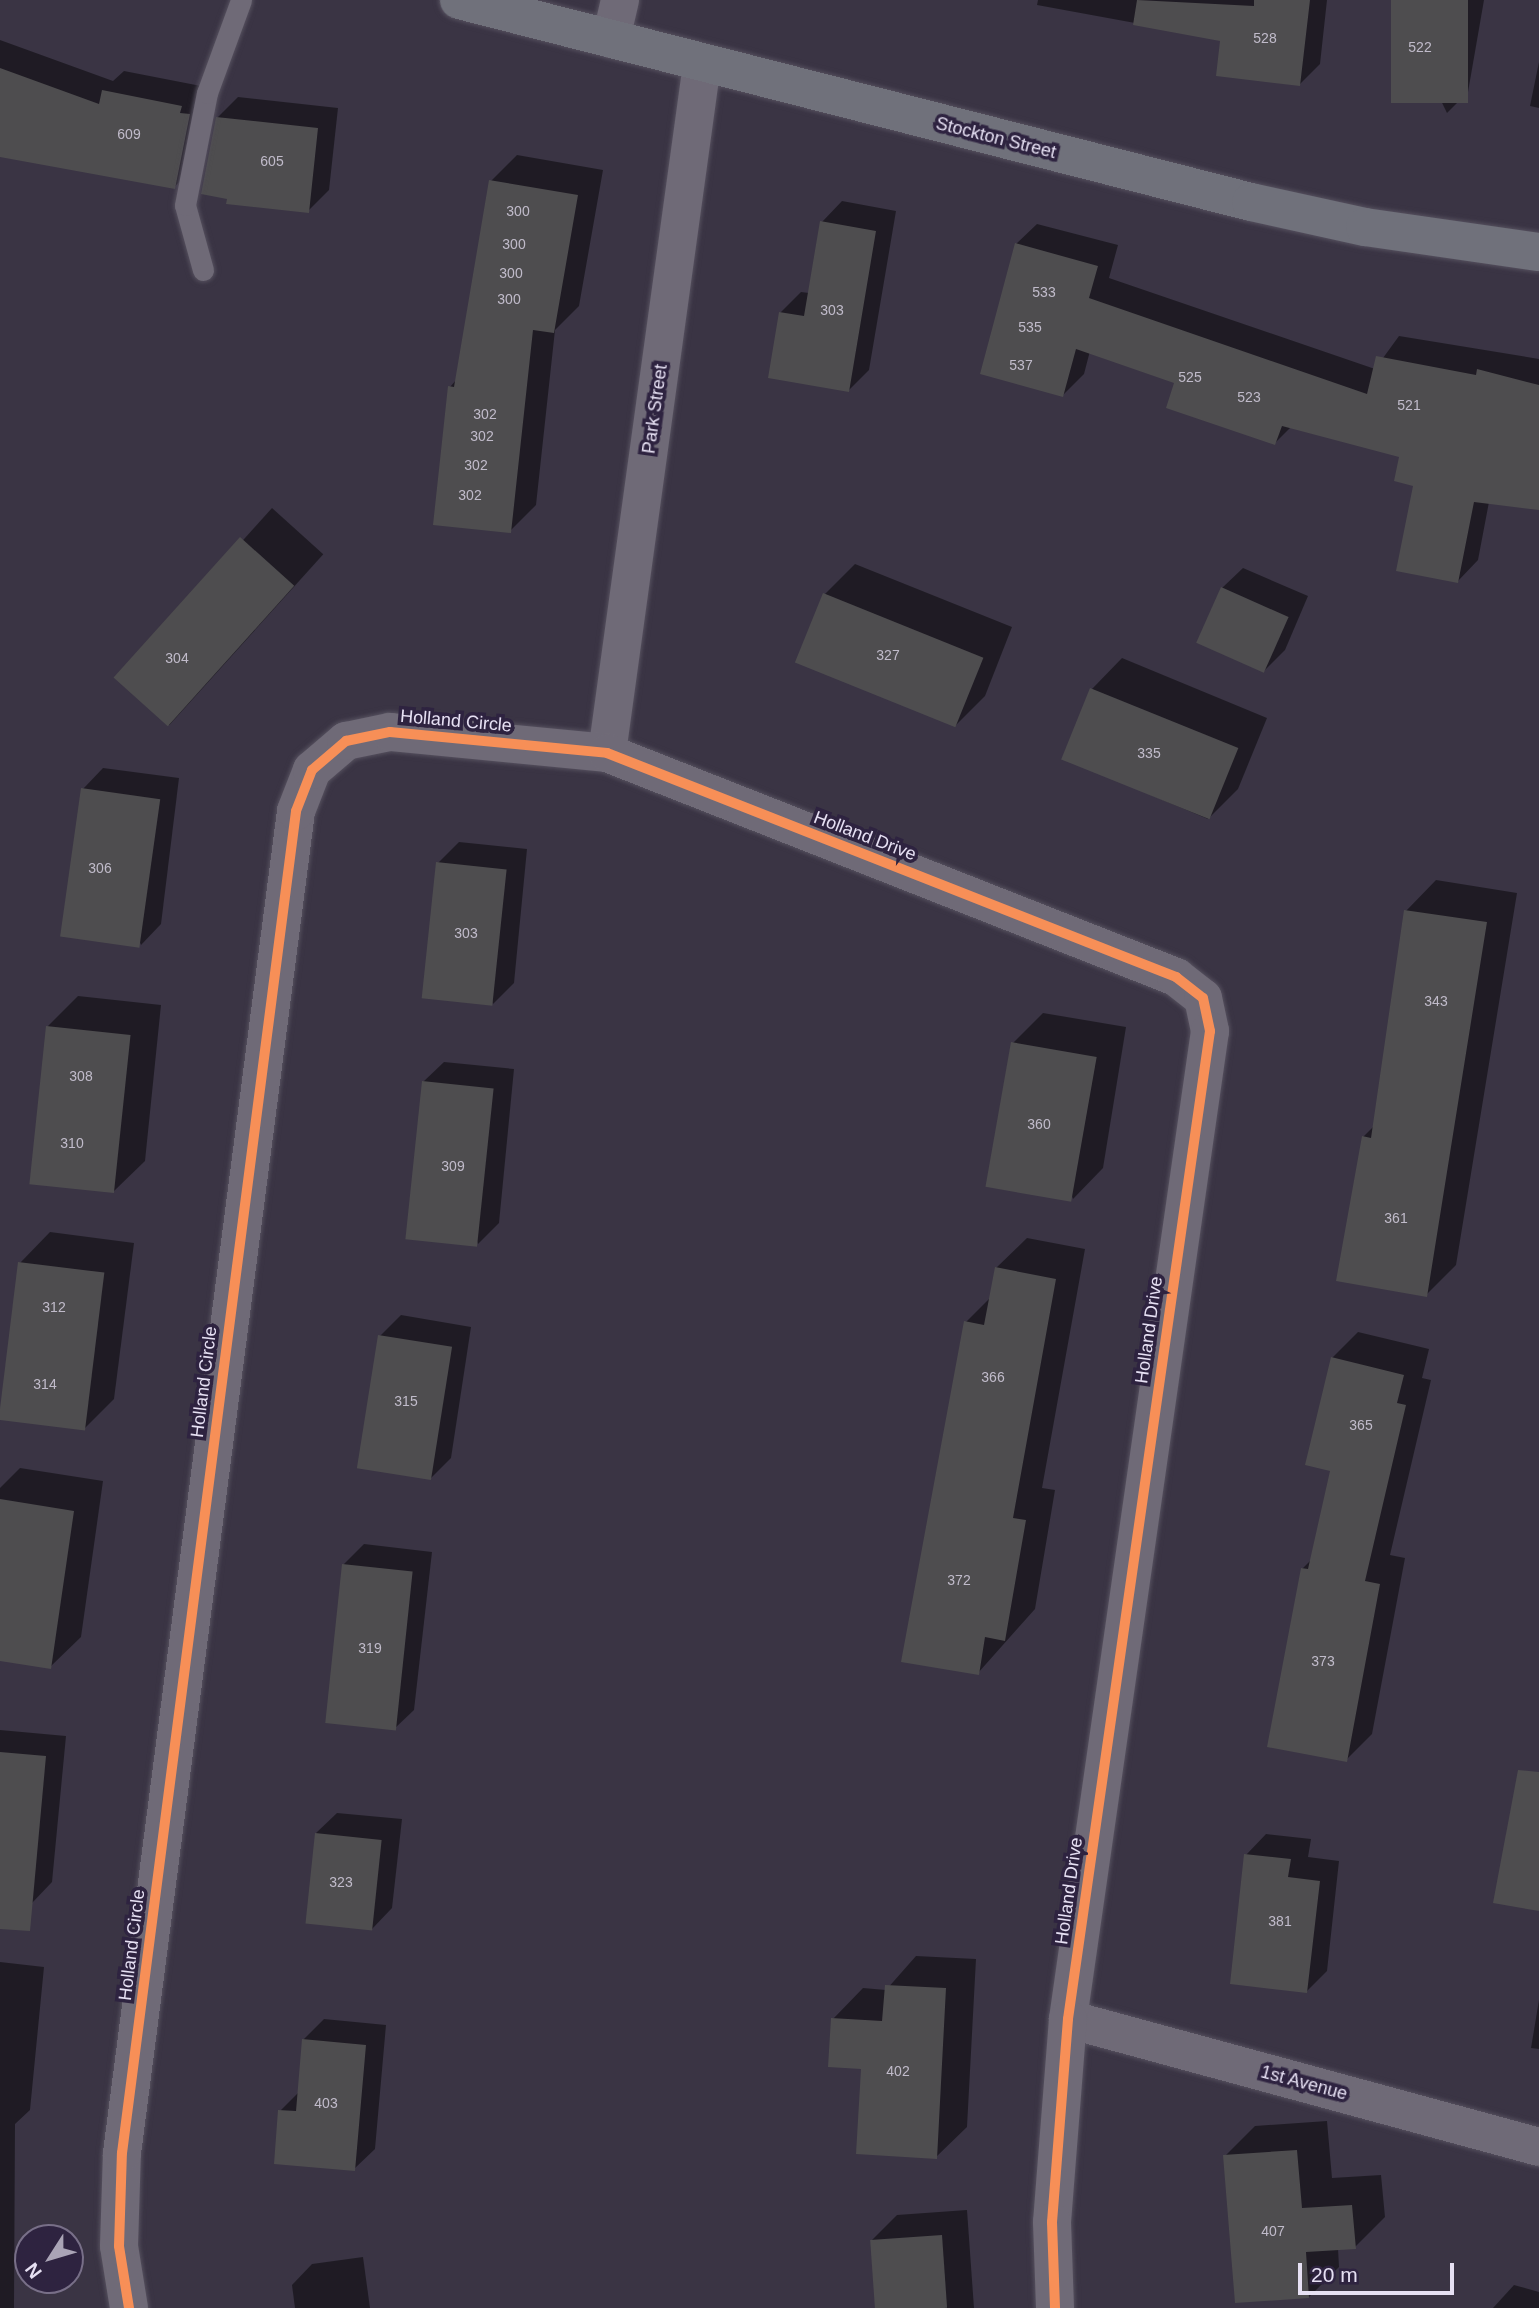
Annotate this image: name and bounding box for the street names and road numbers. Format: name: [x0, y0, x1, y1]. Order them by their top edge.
street label: Stockton Street: [934, 113, 1058, 163]
street label: Park Street: [638, 363, 672, 455]
street label: Holland Circle: [399, 705, 513, 737]
street label: Holland Drive: [811, 807, 919, 865]
street label: Holland Drive: [1131, 1275, 1167, 1385]
street label: Holland Circle: [186, 1325, 222, 1439]
street label: Holland Drive: [1051, 1836, 1087, 1946]
street label: Holland Circle: [114, 1888, 150, 2002]
street label: 1st Avenue: [1258, 2061, 1350, 2105]

